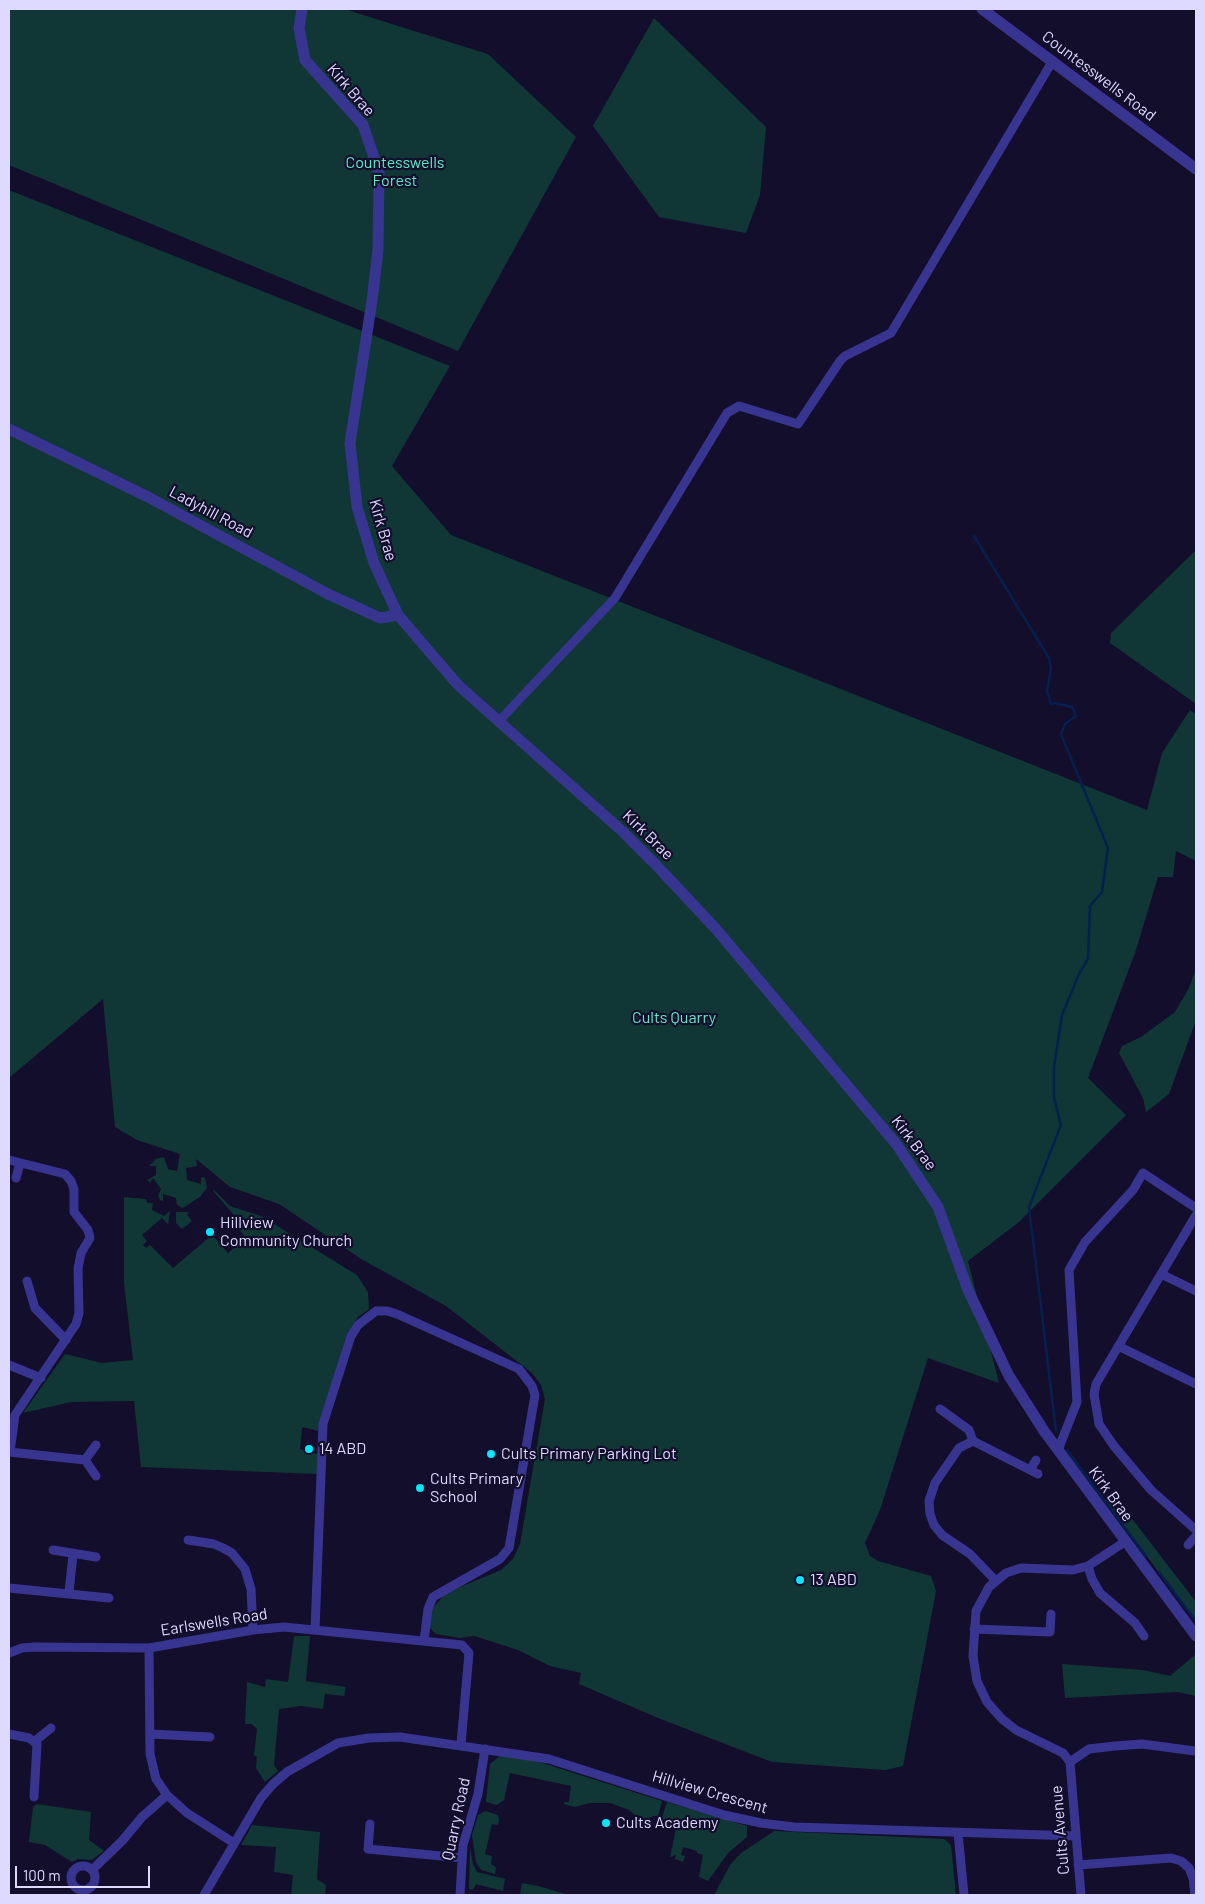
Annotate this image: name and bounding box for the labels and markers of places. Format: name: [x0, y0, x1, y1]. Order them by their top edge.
place label: Hillview Community Church: [220, 1213, 352, 1251]
marker: Hillview Community Church: [204, 1226, 216, 1238]
place label: 14 ABD: [319, 1439, 366, 1459]
marker: 14 ABD: [303, 1443, 315, 1455]
place label: Cults Primary Parking Lot: [501, 1444, 677, 1464]
marker: Cults Primary Parking Lot: [485, 1448, 497, 1460]
place label: Cults Primary School: [430, 1469, 523, 1507]
marker: Cults Primary School: [414, 1482, 426, 1494]
place label: 13 ABD: [810, 1570, 857, 1590]
marker: 13 ABD: [794, 1574, 806, 1586]
place label: Cults Academy: [616, 1813, 718, 1833]
marker: Cults Academy: [600, 1817, 612, 1829]

